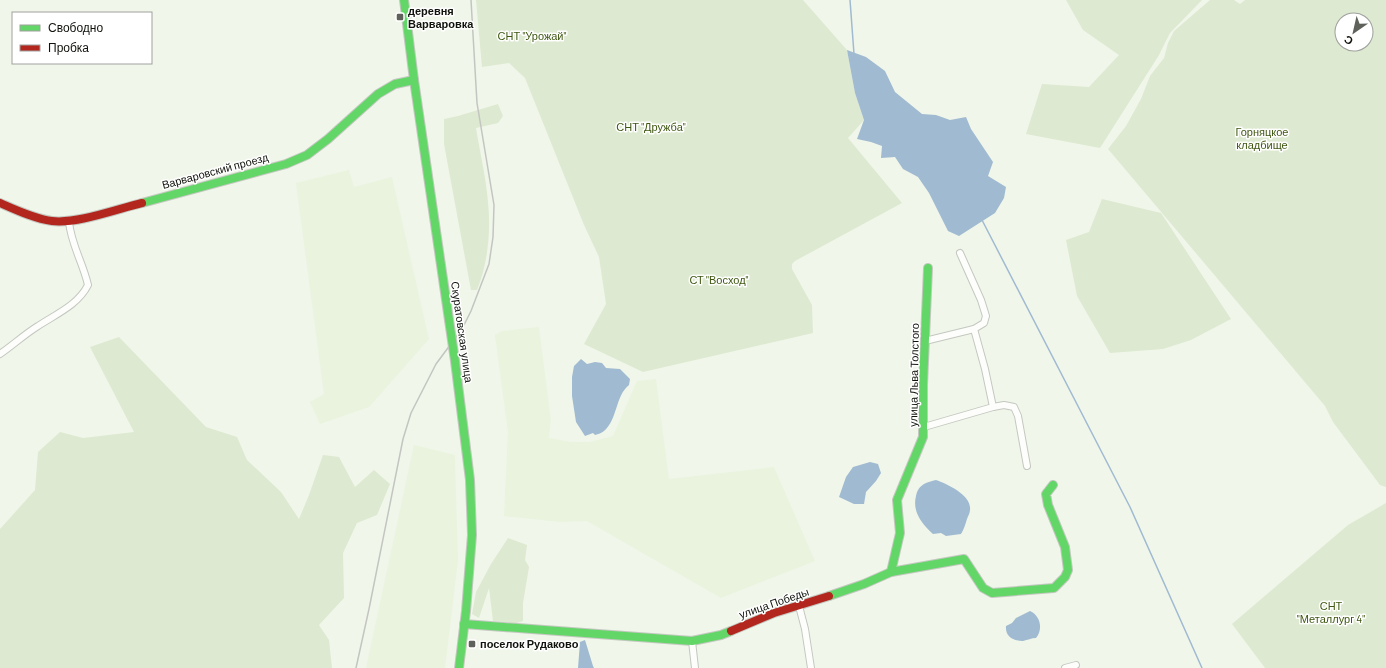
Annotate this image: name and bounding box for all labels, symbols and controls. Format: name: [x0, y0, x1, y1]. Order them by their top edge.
place label: деревня Варваровка: [408, 4, 474, 30]
legend: [12, 12, 152, 64]
marker: деревня Варваровка: [395, 12, 405, 22]
north arrow: [1334, 12, 1374, 52]
text: Свободно: [48, 20, 103, 35]
park label: СНТ "Урожай": [498, 29, 567, 42]
text: С: [1341, 33, 1355, 48]
text: Пробка: [48, 40, 89, 55]
park label: СНТ "Дружба": [616, 120, 686, 133]
park label: Горняцкое кладбище: [1236, 125, 1288, 151]
street label: Варваровский проезд: [160, 150, 270, 191]
park label: СТ "Восход": [690, 273, 749, 286]
street label: Скуратовская улица: [449, 280, 476, 384]
street label: улица Льва Толстого: [906, 323, 921, 427]
street label: улица Победы: [737, 584, 810, 621]
park label: СНТ "Металлург 4": [1297, 599, 1365, 625]
place label: поселок Рудаково: [480, 637, 579, 650]
marker: поселок Рудаково: [467, 639, 477, 649]

